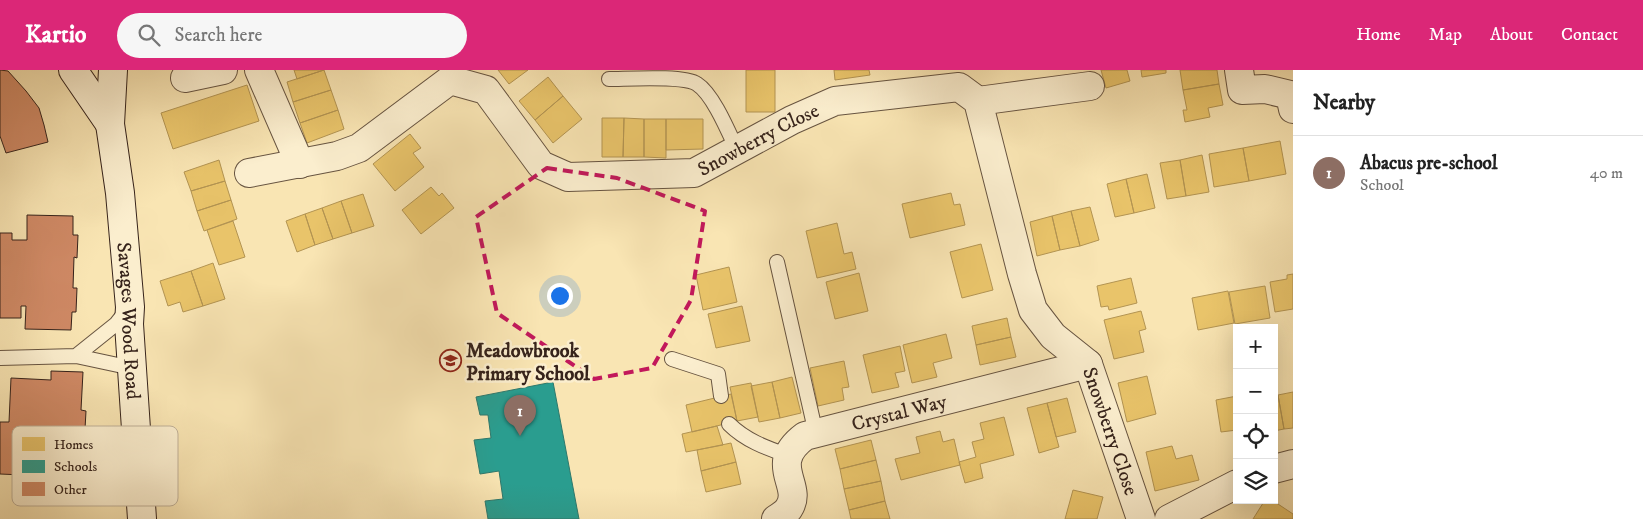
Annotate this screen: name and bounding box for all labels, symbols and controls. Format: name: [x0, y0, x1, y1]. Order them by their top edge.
search box: [117, 13, 467, 58]
text: Kartio: [25, 20, 87, 50]
icon: search: [135, 21, 163, 49]
text: Search here: [175, 24, 262, 47]
text: Home: [1356, 24, 1401, 46]
text: Map: [1429, 24, 1462, 46]
text: About: [1490, 24, 1533, 46]
text: Contact: [1561, 24, 1618, 46]
text: Nearby: [1313, 90, 1375, 116]
street label: Snowberry Close: [694, 99, 823, 183]
text: Abacus pre-school: [1360, 152, 1498, 175]
text: 1: [1326, 163, 1332, 183]
text: 40 m: [1590, 163, 1623, 183]
text: School: [1360, 175, 1404, 195]
street label: Savages Wood Road: [110, 241, 145, 400]
your location: [547, 283, 573, 309]
map controls: [1233, 324, 1278, 504]
button: +: [1233, 324, 1278, 369]
place label: Meadowbrook Primary School: [466, 339, 591, 387]
school or university icon: Meadowbrook Primary School: [438, 349, 462, 373]
street label: Snowberry Close: [1076, 364, 1143, 499]
button: −: [1233, 369, 1278, 414]
street label: Crystal Way: [849, 389, 950, 438]
pin: 1: [504, 395, 536, 436]
button: locate: [1233, 414, 1278, 459]
legend: [12, 426, 178, 506]
text: Homes: [54, 436, 94, 454]
text: Schools: [54, 458, 97, 476]
button: layers: [1233, 459, 1278, 504]
text: Other: [54, 481, 87, 499]

